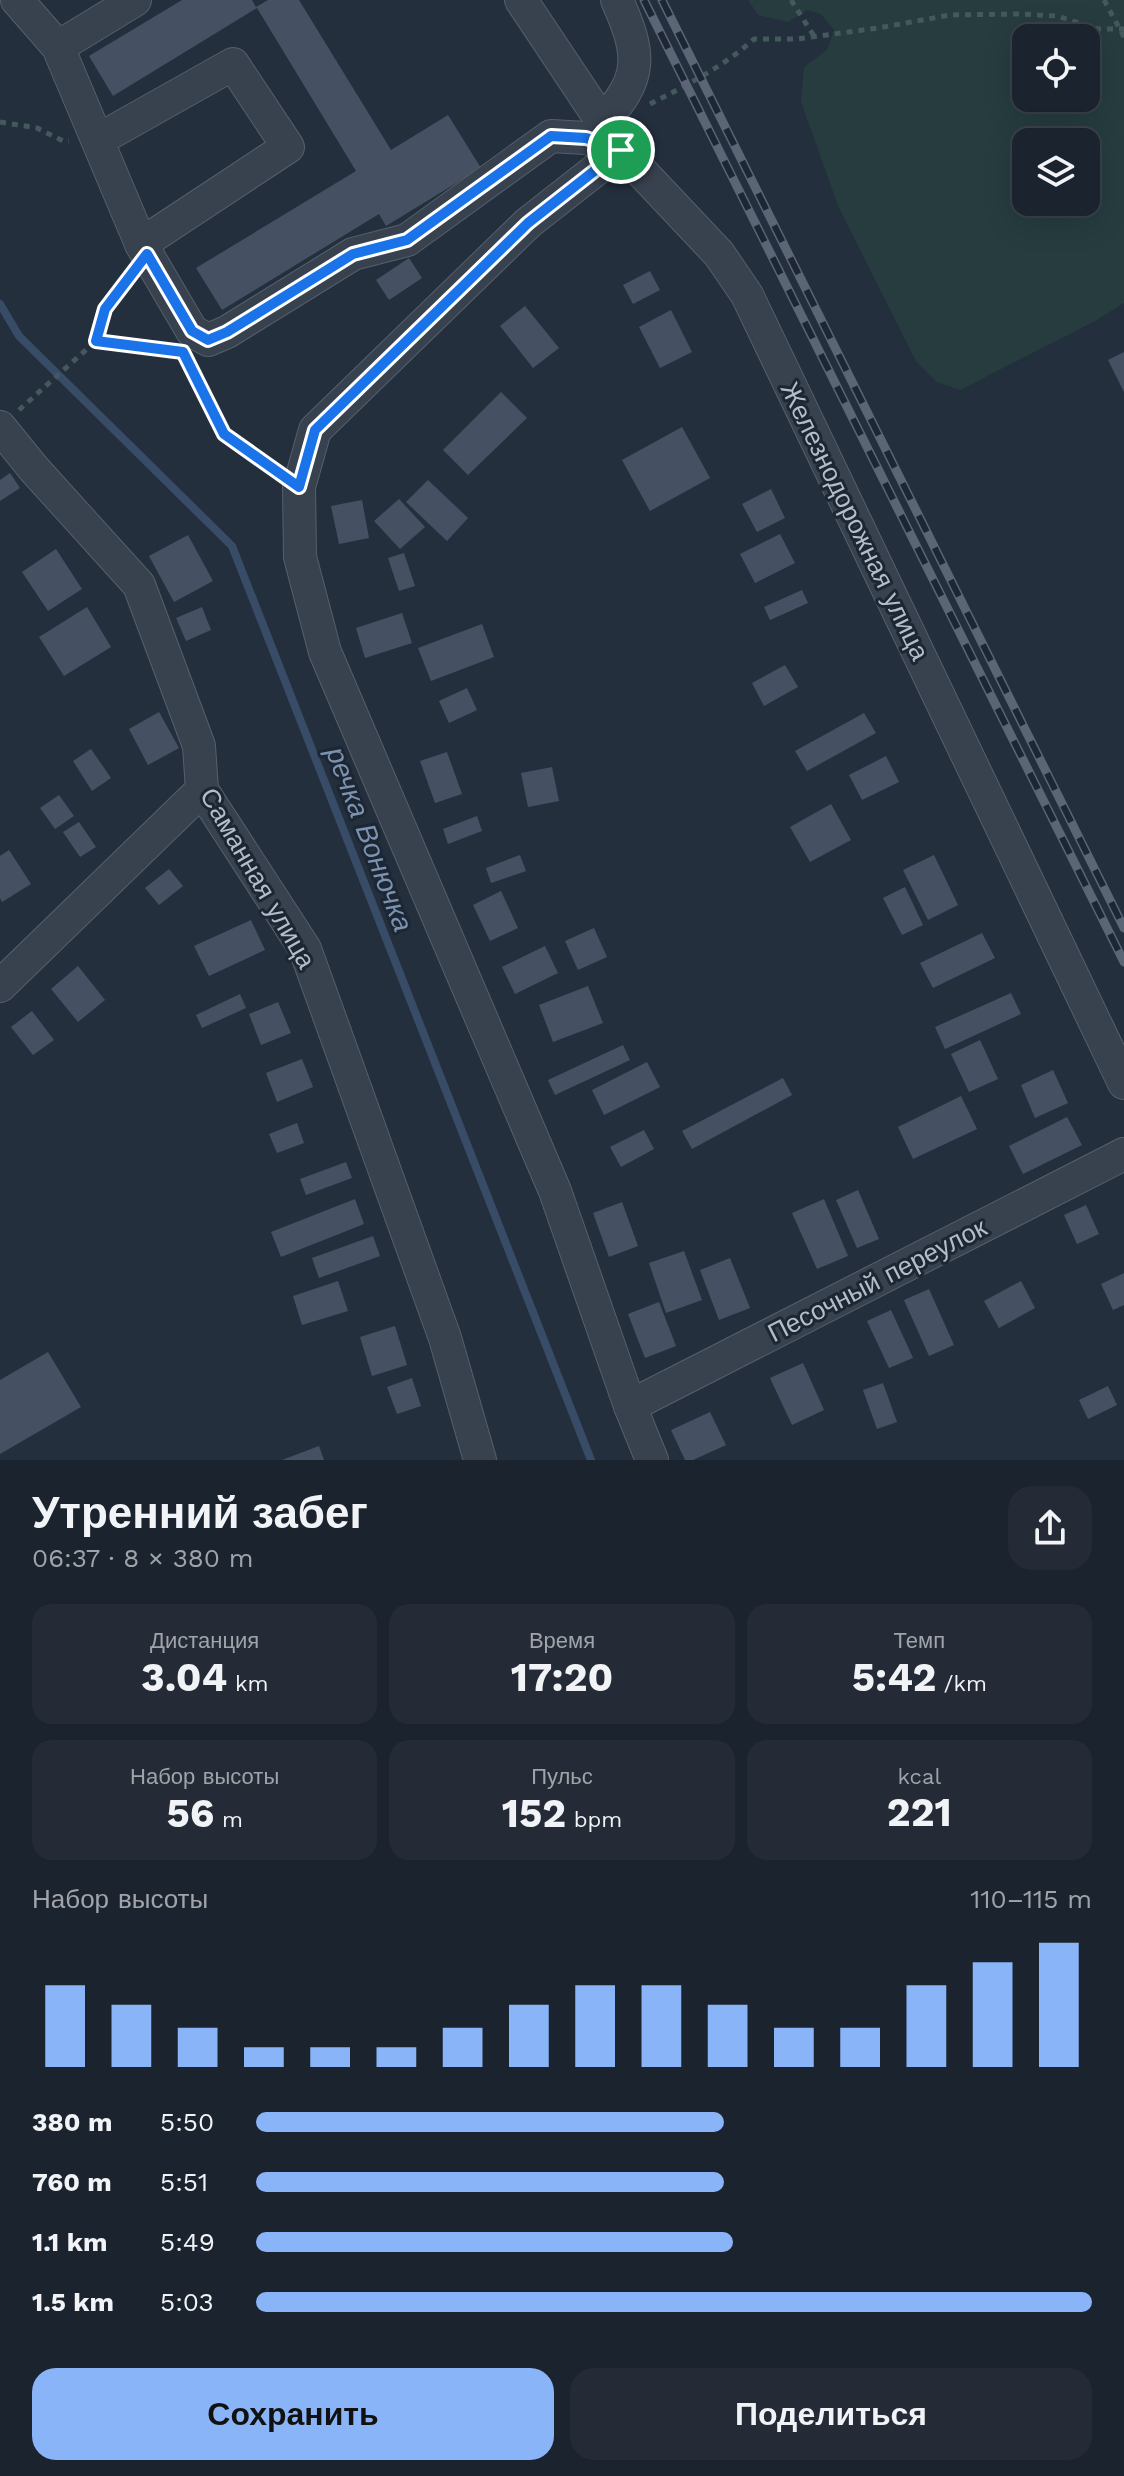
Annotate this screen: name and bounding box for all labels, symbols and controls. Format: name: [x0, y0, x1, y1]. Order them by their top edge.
map controls: [1012, 24, 1100, 216]
button: locate: [1012, 24, 1100, 112]
pin: [587, 116, 655, 184]
icon: arrive: [599, 128, 643, 172]
button: layers: [1012, 128, 1100, 216]
street label: Железнодорожная улица: [775, 377, 936, 665]
water label: речка Вонючка: [319, 741, 420, 936]
street label: Саманная улица: [194, 782, 322, 974]
street label: Песочный переулок: [763, 1212, 992, 1348]
button: share: [1008, 1486, 1092, 1570]
text: Утренний забег: [32, 1487, 368, 1539]
text: 06:37 · 8 × 380 m: [32, 1543, 254, 1573]
text: Дистанция: [150, 1628, 259, 1653]
text: Время: [529, 1628, 595, 1653]
text: Темп: [894, 1628, 945, 1653]
text: 3.04: [141, 1654, 227, 1701]
text: 17:20: [511, 1654, 613, 1701]
text: 5:42: [852, 1654, 936, 1701]
text: km: [227, 1671, 268, 1696]
text: /km: [936, 1671, 987, 1696]
text: Набор высоты: [130, 1764, 279, 1789]
text: Пульс: [531, 1764, 593, 1789]
text: kcal: [898, 1764, 941, 1789]
text: 221: [887, 1789, 952, 1836]
text: 56: [166, 1790, 214, 1837]
text: 152: [502, 1790, 566, 1837]
text: m: [214, 1807, 243, 1832]
text: bpm: [566, 1807, 622, 1832]
text: Набор высоты: [32, 1884, 208, 1914]
text: 110–115 m: [970, 1884, 1092, 1914]
text: 380 m: [32, 2107, 112, 2137]
text: 5:50: [160, 2107, 214, 2137]
text: 760 m: [32, 2167, 112, 2197]
text: 5:51: [160, 2167, 208, 2197]
text: 1.1 km: [32, 2227, 107, 2257]
text: 5:49: [160, 2227, 215, 2257]
text: 1.5 km: [32, 2287, 114, 2317]
text: 5:03: [160, 2287, 214, 2317]
button: Сохранить: [32, 2368, 554, 2460]
button: Поделиться: [570, 2368, 1092, 2460]

